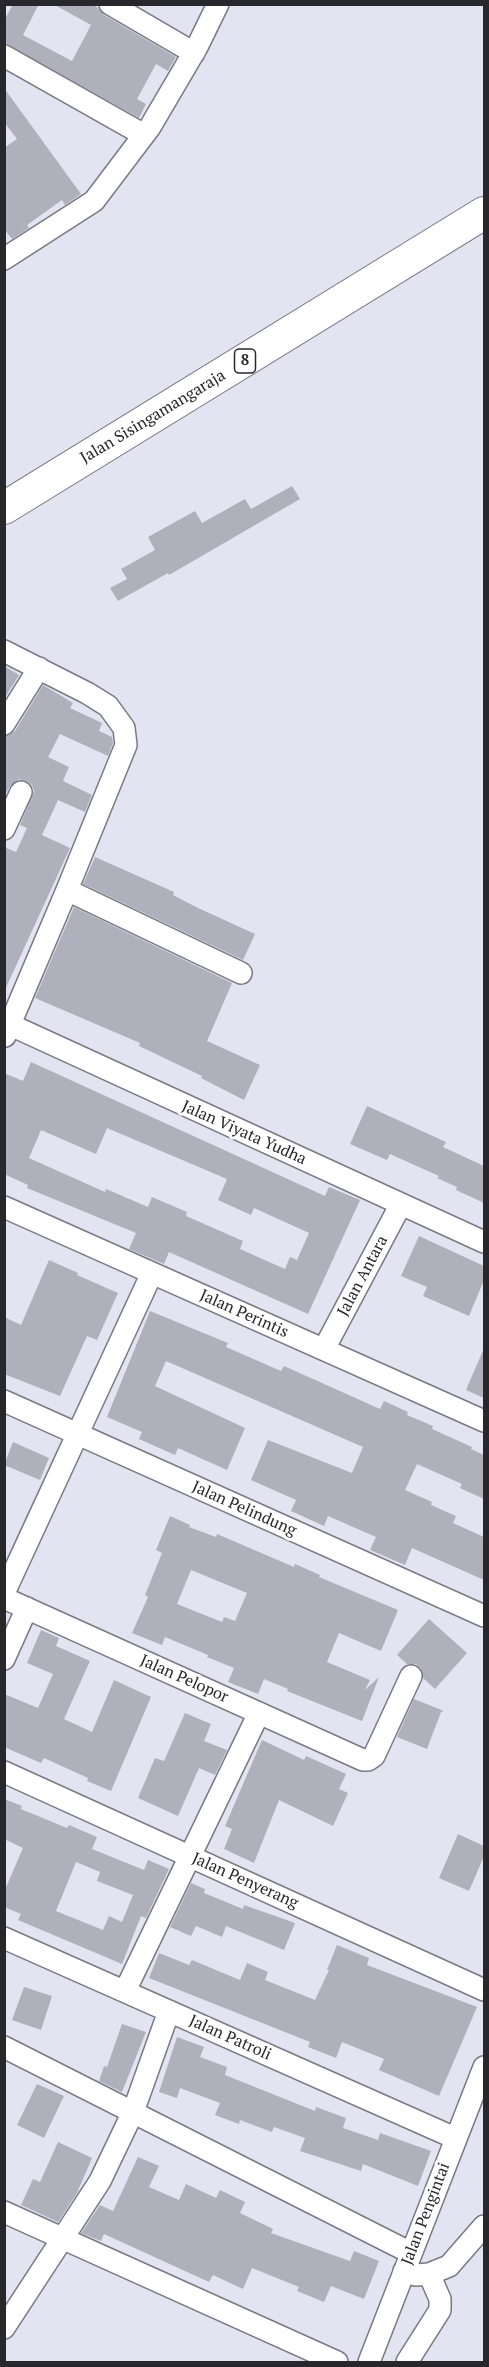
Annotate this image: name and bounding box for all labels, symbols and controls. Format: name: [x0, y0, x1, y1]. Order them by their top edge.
road number: 8: [234, 349, 256, 373]
street label: Jalan Sisingamangaraja: [77, 366, 229, 468]
street label: Jalan Viyata Yudha: [179, 1097, 309, 1169]
street label: Jalan Antara: [334, 1232, 392, 1320]
street label: Jalan Perintis: [197, 1286, 291, 1342]
street label: Jalan Pelindung: [189, 1477, 299, 1541]
street label: Jalan Pelopor: [137, 1651, 231, 1707]
street label: Jalan Penyerang: [189, 1849, 301, 1913]
street label: Jalan Patroli: [186, 2011, 274, 2065]
street label: Jalan Pengintai: [398, 2160, 454, 2268]

